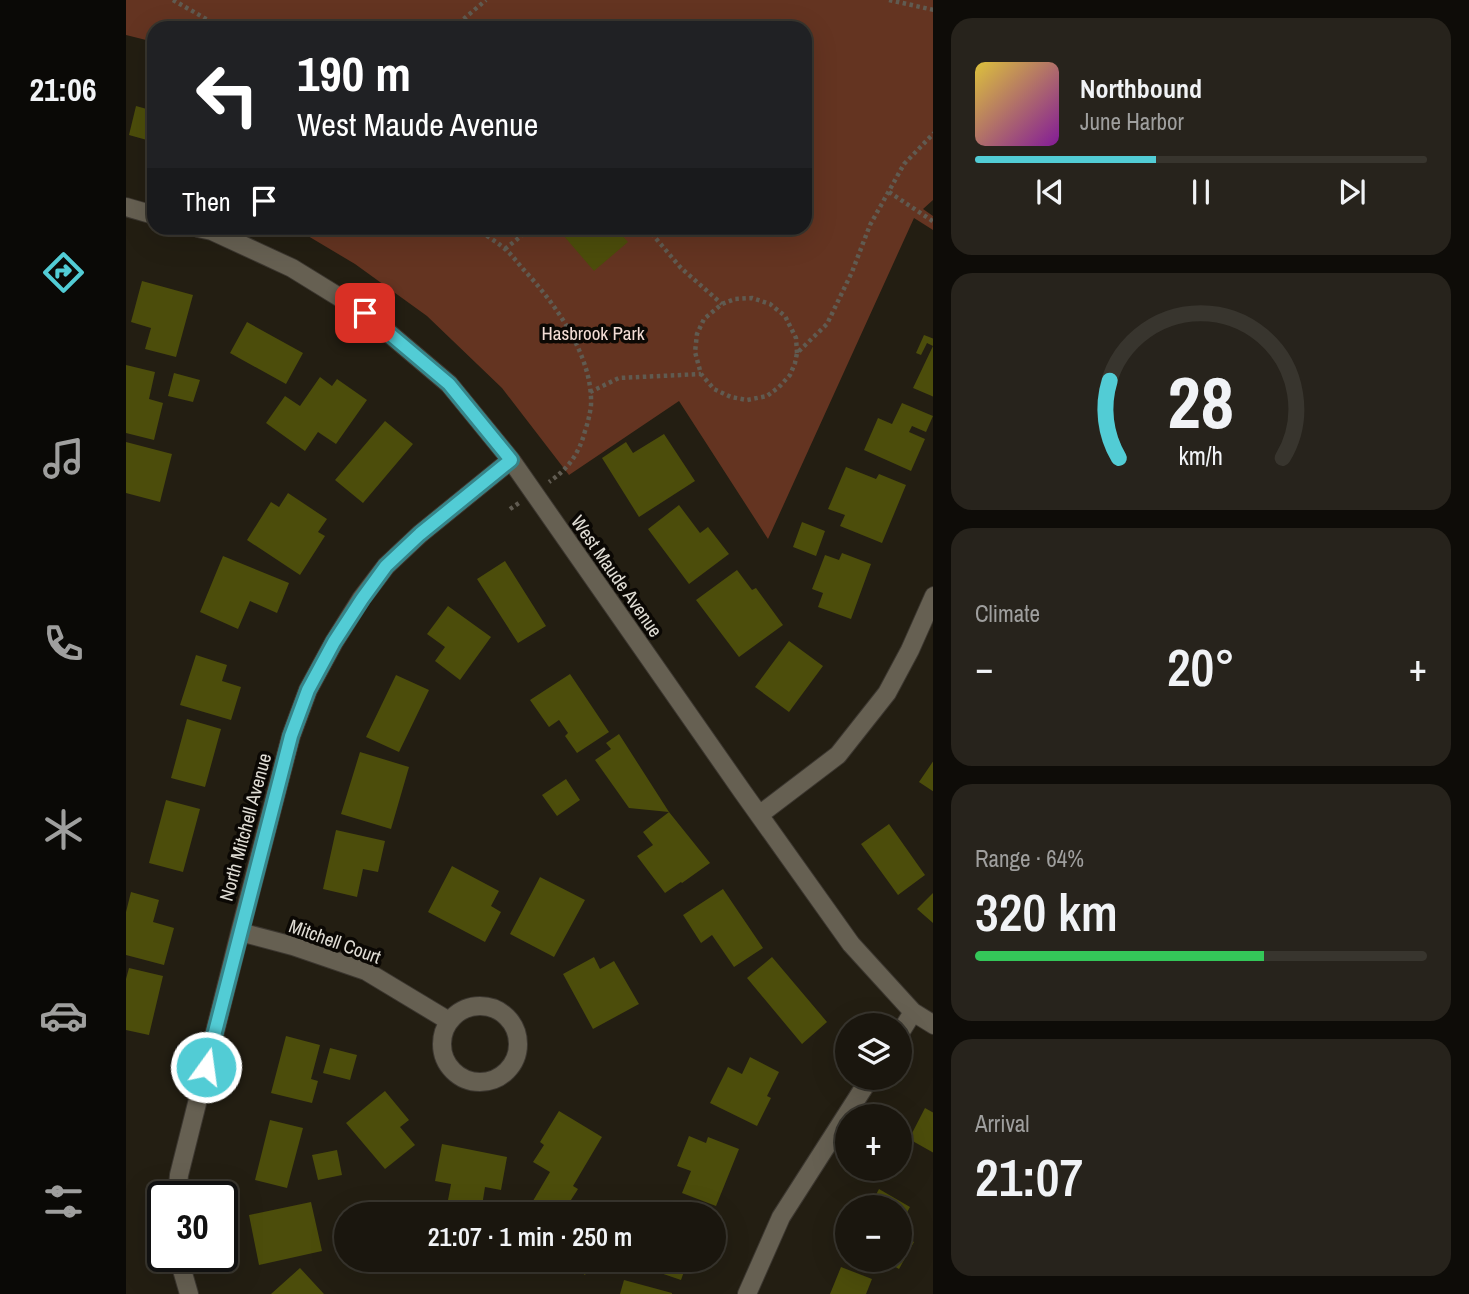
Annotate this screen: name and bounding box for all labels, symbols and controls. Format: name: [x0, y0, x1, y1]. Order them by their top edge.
text: 190 m: [297, 40, 411, 106]
icon: left: [182, 49, 273, 140]
text: 21:06: [29, 68, 97, 111]
text: Northbound: [1080, 71, 1202, 106]
text: West Maude Avenue: [297, 103, 538, 146]
text: June Harbor: [1080, 106, 1184, 137]
icon: previous: [1031, 173, 1069, 211]
icon: pause: [1182, 173, 1220, 211]
icon: next: [1333, 173, 1371, 211]
icon: arrive: [245, 182, 283, 220]
text: Then: [182, 184, 231, 219]
icon: directions: [39, 248, 88, 297]
pin: [335, 283, 395, 343]
icon: arrive: [346, 294, 384, 332]
park label: Hasbrook Park: [541, 320, 645, 346]
text: 28: [1168, 353, 1234, 451]
icon: music: [39, 434, 88, 483]
text: km/h: [1179, 439, 1223, 473]
street label: West Maude Avenue: [565, 510, 669, 642]
text: Climate: [975, 598, 1040, 629]
icon: phone: [39, 619, 88, 668]
text: 20°: [1167, 632, 1235, 702]
text: −: [975, 642, 993, 693]
text: +: [1409, 642, 1427, 693]
street label: North Mitchell Avenue: [213, 750, 277, 904]
icon: climate: [39, 805, 88, 854]
text: Range · 64%: [975, 843, 1084, 874]
text: 320 km: [975, 877, 1118, 947]
street label: Mitchell Court: [285, 912, 385, 970]
icon: car: [39, 991, 88, 1040]
map controls: [835, 1013, 912, 1272]
button: layers: [835, 1013, 912, 1090]
position arrow: [169, 1030, 243, 1104]
button: +: [835, 1104, 912, 1181]
text: Arrival: [975, 1108, 1030, 1139]
text: 21:07: [975, 1142, 1083, 1212]
icon: filters: [39, 1177, 88, 1226]
speed limit sign: 30: [147, 1181, 238, 1272]
button: −: [835, 1195, 912, 1272]
text: 21:07 · 1 min · 250 m: [428, 1219, 632, 1254]

